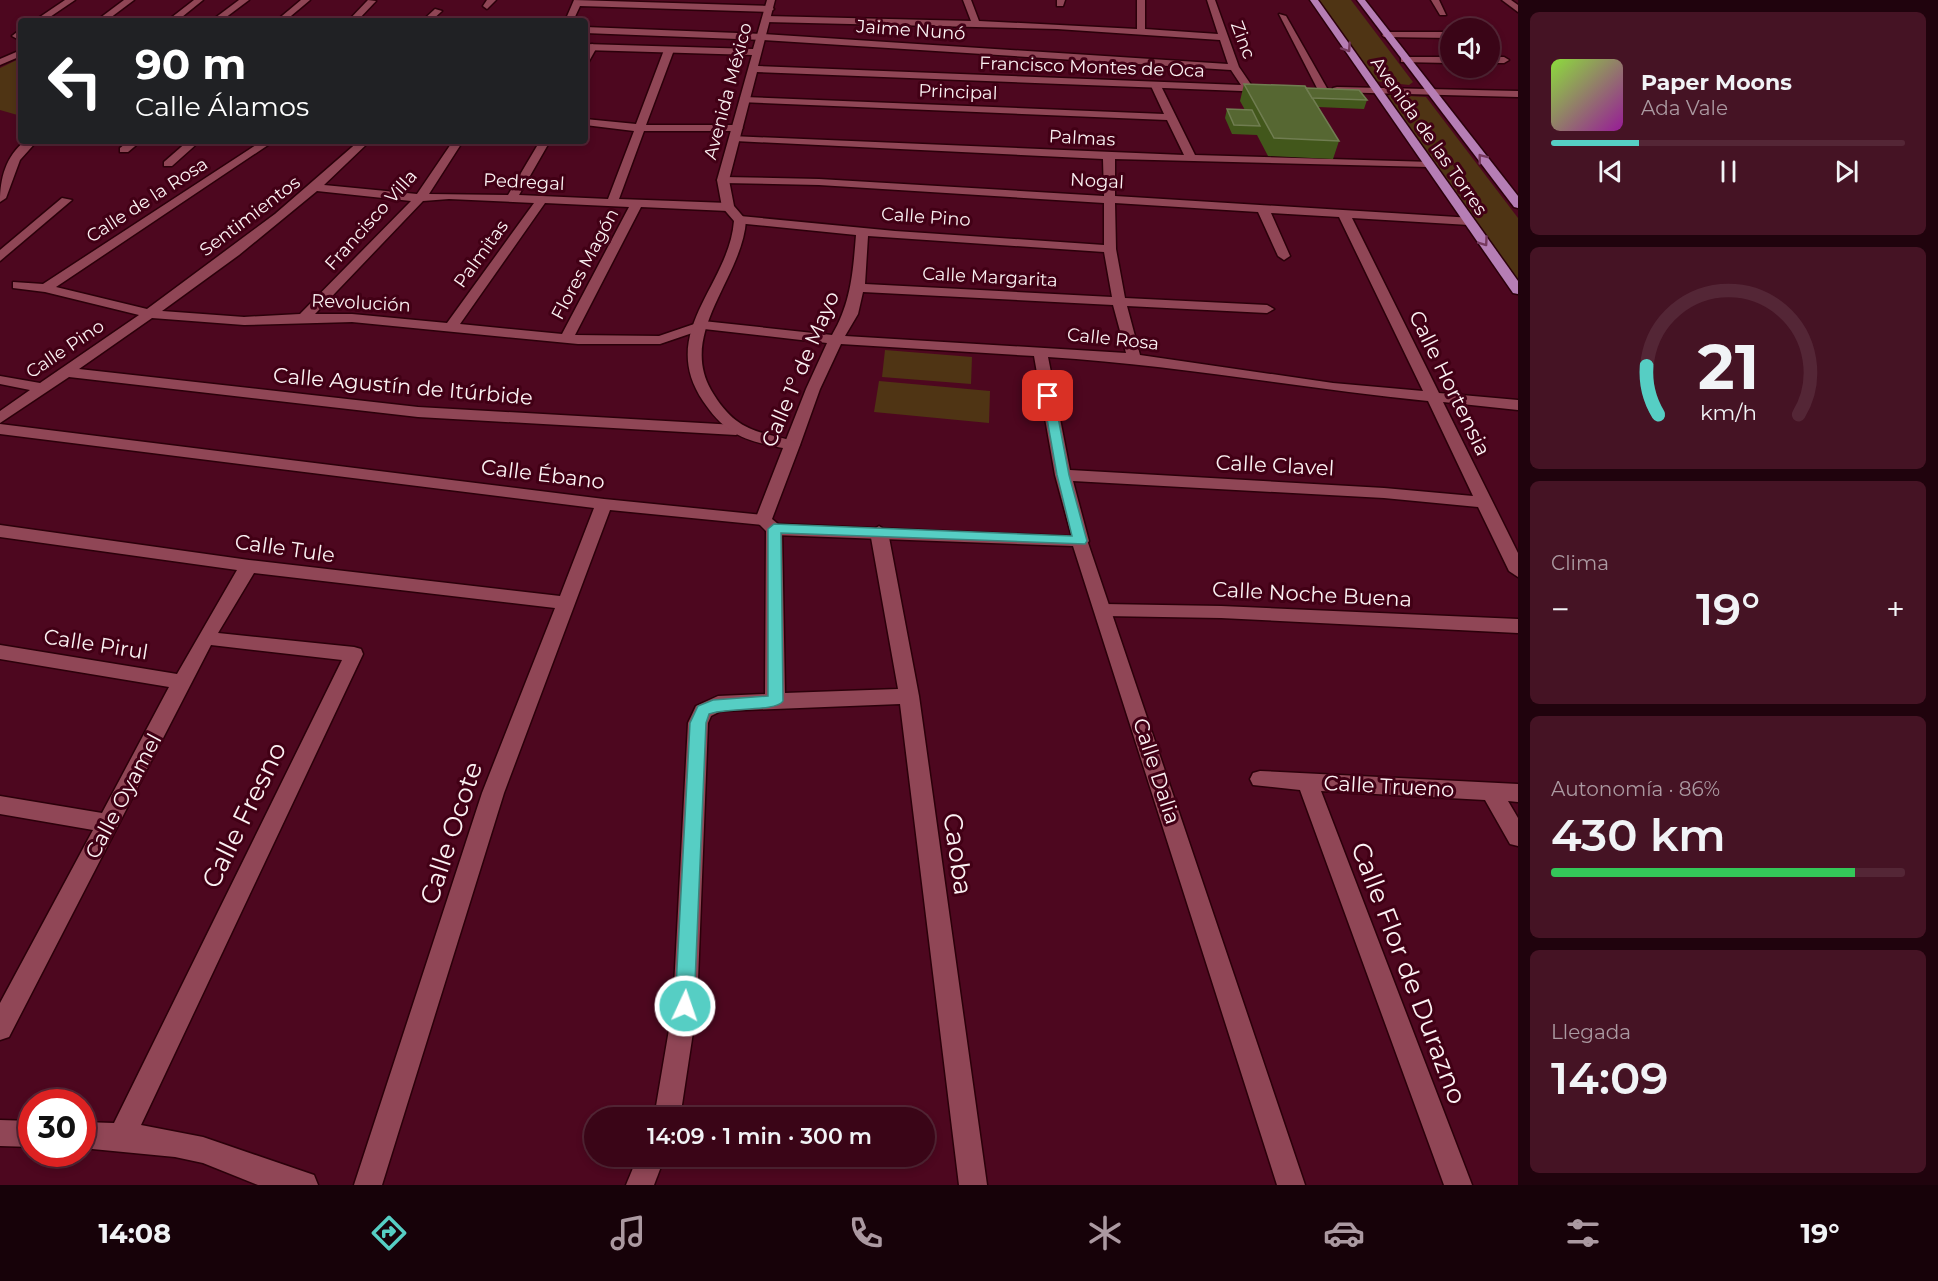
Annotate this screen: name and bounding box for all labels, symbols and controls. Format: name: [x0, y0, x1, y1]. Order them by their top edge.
street label: Jaime Nunó: [855, 15, 966, 45]
street label: Zinc: [1226, 18, 1260, 62]
map controls: [1440, 18, 1500, 78]
button: sound: [1440, 18, 1500, 78]
street label: Avenida México: [699, 20, 757, 162]
text: 90 m: [135, 38, 246, 90]
icon: left: [36, 42, 114, 120]
one-way arrow: [1340, 42, 1351, 53]
street label: Francisco Montes de Oca: [979, 52, 1205, 82]
street label: Avenida de las Torres: [1366, 53, 1492, 220]
text: Paper Moons: [1641, 69, 1792, 96]
street label: Principal: [918, 80, 998, 104]
text: Calle Álamos: [135, 90, 309, 123]
text: Ada Vale: [1641, 96, 1728, 120]
street label: Palmas: [1048, 125, 1116, 151]
street label: Calle de la Rosa: [82, 153, 212, 247]
one-way arrow: [1478, 154, 1489, 165]
icon: previous: [1594, 155, 1627, 188]
icon: pause: [1712, 155, 1745, 188]
icon: next: [1830, 155, 1863, 188]
street label: Francisco Villa: [320, 165, 422, 275]
street label: Pedregal: [483, 169, 565, 195]
street label: Nogal: [1070, 169, 1124, 193]
street label: Sentimientos: [195, 171, 305, 261]
street label: Calle Pino: [880, 203, 972, 231]
street label: Flores Magón: [547, 205, 623, 323]
street label: Palmitas: [449, 216, 513, 292]
one-way arrow: [1477, 235, 1488, 246]
street label: Calle Margarita: [922, 262, 1058, 292]
street label: Calle 1º de Mayo: [756, 287, 844, 451]
street label: Revolución: [311, 289, 411, 317]
street label: Calle Hortensia: [1404, 306, 1496, 460]
street label: Calle Pino: [22, 315, 108, 383]
street label: Calle Rosa: [1066, 323, 1160, 355]
text: 21: [1697, 329, 1759, 405]
street label: Calle Agustín de Itúrbide: [272, 362, 534, 410]
pin: [1022, 370, 1073, 421]
icon: arrive: [1031, 379, 1064, 412]
text: km/h: [1699, 399, 1757, 425]
street label: Calle Clavel: [1215, 449, 1335, 481]
street label: Calle Ébano: [480, 454, 606, 494]
street label: Calle Tule: [233, 529, 337, 567]
text: Clima: [1551, 551, 1609, 575]
street label: Calle Noche Buena: [1211, 576, 1413, 612]
text: 19°: [1696, 581, 1760, 636]
text: −: [1551, 589, 1570, 629]
text: +: [1886, 589, 1905, 629]
street label: Calle Pirul: [42, 623, 150, 665]
street label: Calle Dalia: [1128, 715, 1186, 827]
street label: Calle Oyamel: [80, 729, 166, 863]
street label: Calle Fresno: [195, 737, 293, 893]
street label: Calle Ocote: [413, 757, 489, 909]
street label: Calle Trueno: [1323, 770, 1455, 802]
text: Autonomía · 86%: [1551, 777, 1720, 801]
text: 430 km: [1551, 807, 1726, 862]
street label: Caoba: [936, 811, 980, 897]
street label: Calle Flor de Durazno: [1344, 837, 1474, 1109]
position arrow: [653, 974, 717, 1038]
text: Llegada: [1551, 1020, 1631, 1044]
text: 14:09: [1551, 1050, 1669, 1105]
speed limit sign: 30: [18, 1089, 96, 1167]
text: 14:09 · 1 min · 300 m: [647, 1123, 872, 1150]
icon: directions: [368, 1212, 410, 1254]
icon: music: [607, 1212, 649, 1254]
icon: phone: [845, 1212, 887, 1254]
icon: climate: [1084, 1212, 1126, 1254]
icon: car: [1323, 1212, 1365, 1254]
icon: filters: [1562, 1212, 1604, 1254]
text: 14:08: [98, 1217, 171, 1250]
text: 19°: [1801, 1217, 1840, 1250]

